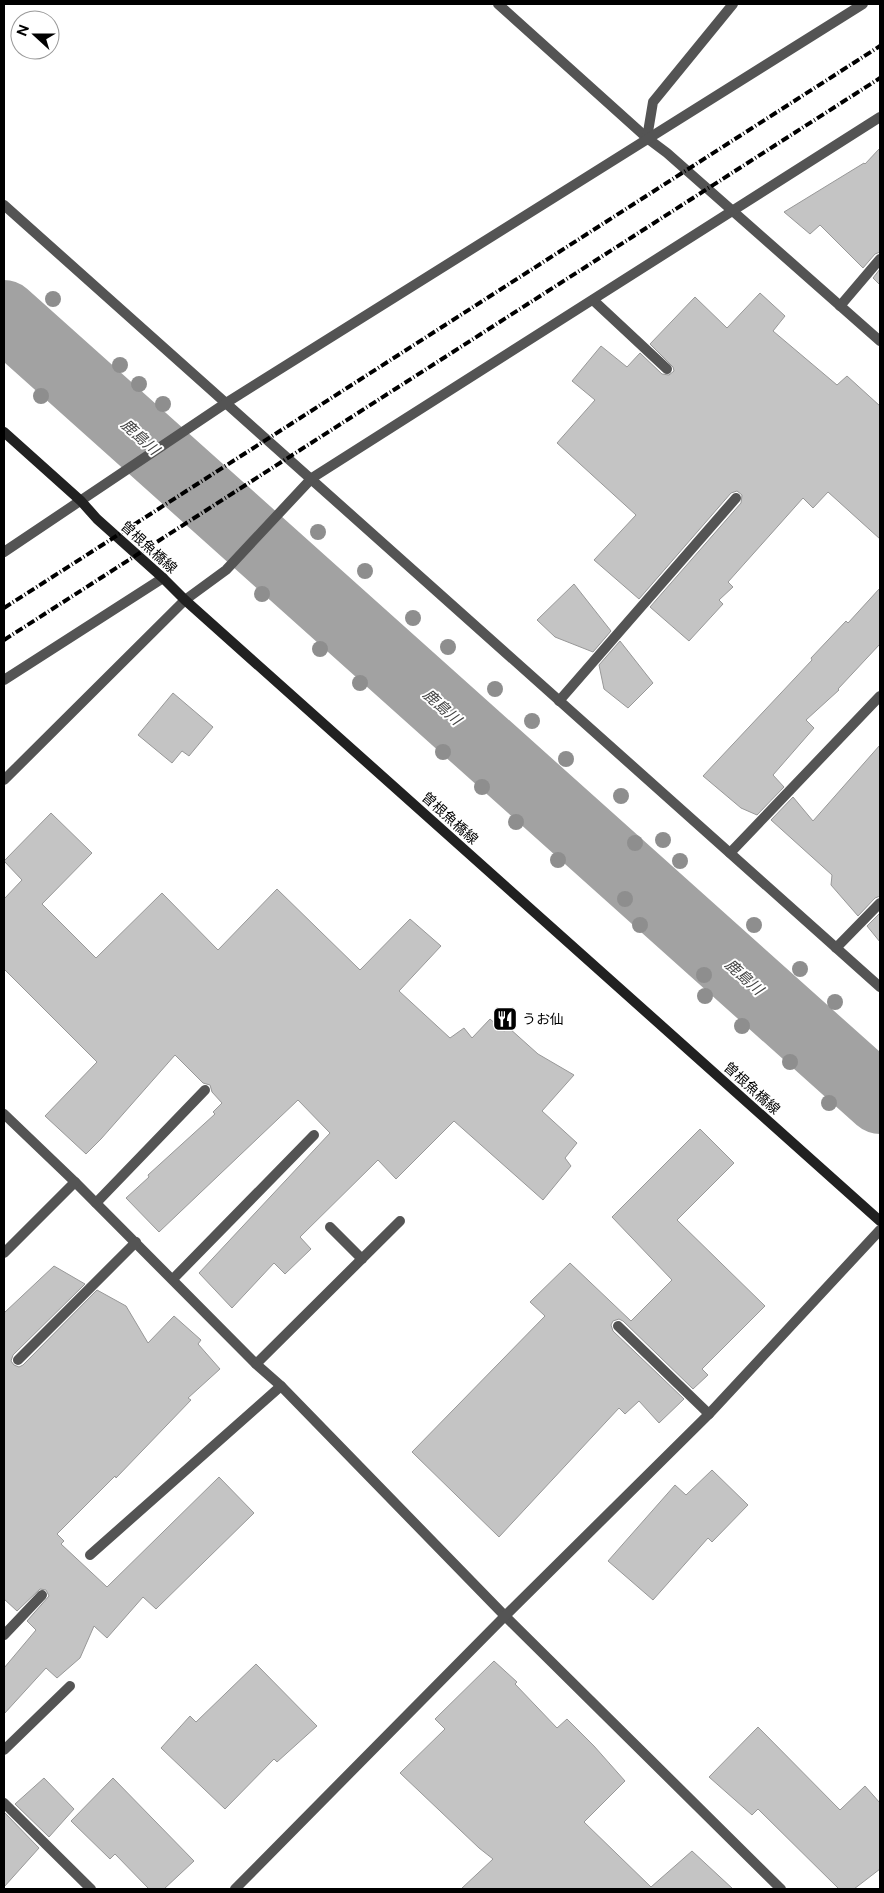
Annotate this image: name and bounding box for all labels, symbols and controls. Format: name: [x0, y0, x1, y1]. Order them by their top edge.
north arrow: [10, 10, 60, 60]
text: N: [13, 22, 32, 38]
water label: 鹿島川: [118, 415, 164, 459]
street label: 曽根魚橋線: [118, 518, 180, 576]
water label: 鹿島川: [420, 685, 466, 729]
street label: 曽根魚橋線: [419, 789, 481, 847]
water label: 鹿島川: [722, 955, 768, 999]
restaurant icon: うお仙: [492, 1006, 518, 1032]
place label: うお仙: [522, 1011, 564, 1027]
street label: 曽根魚橋線: [721, 1059, 783, 1117]

